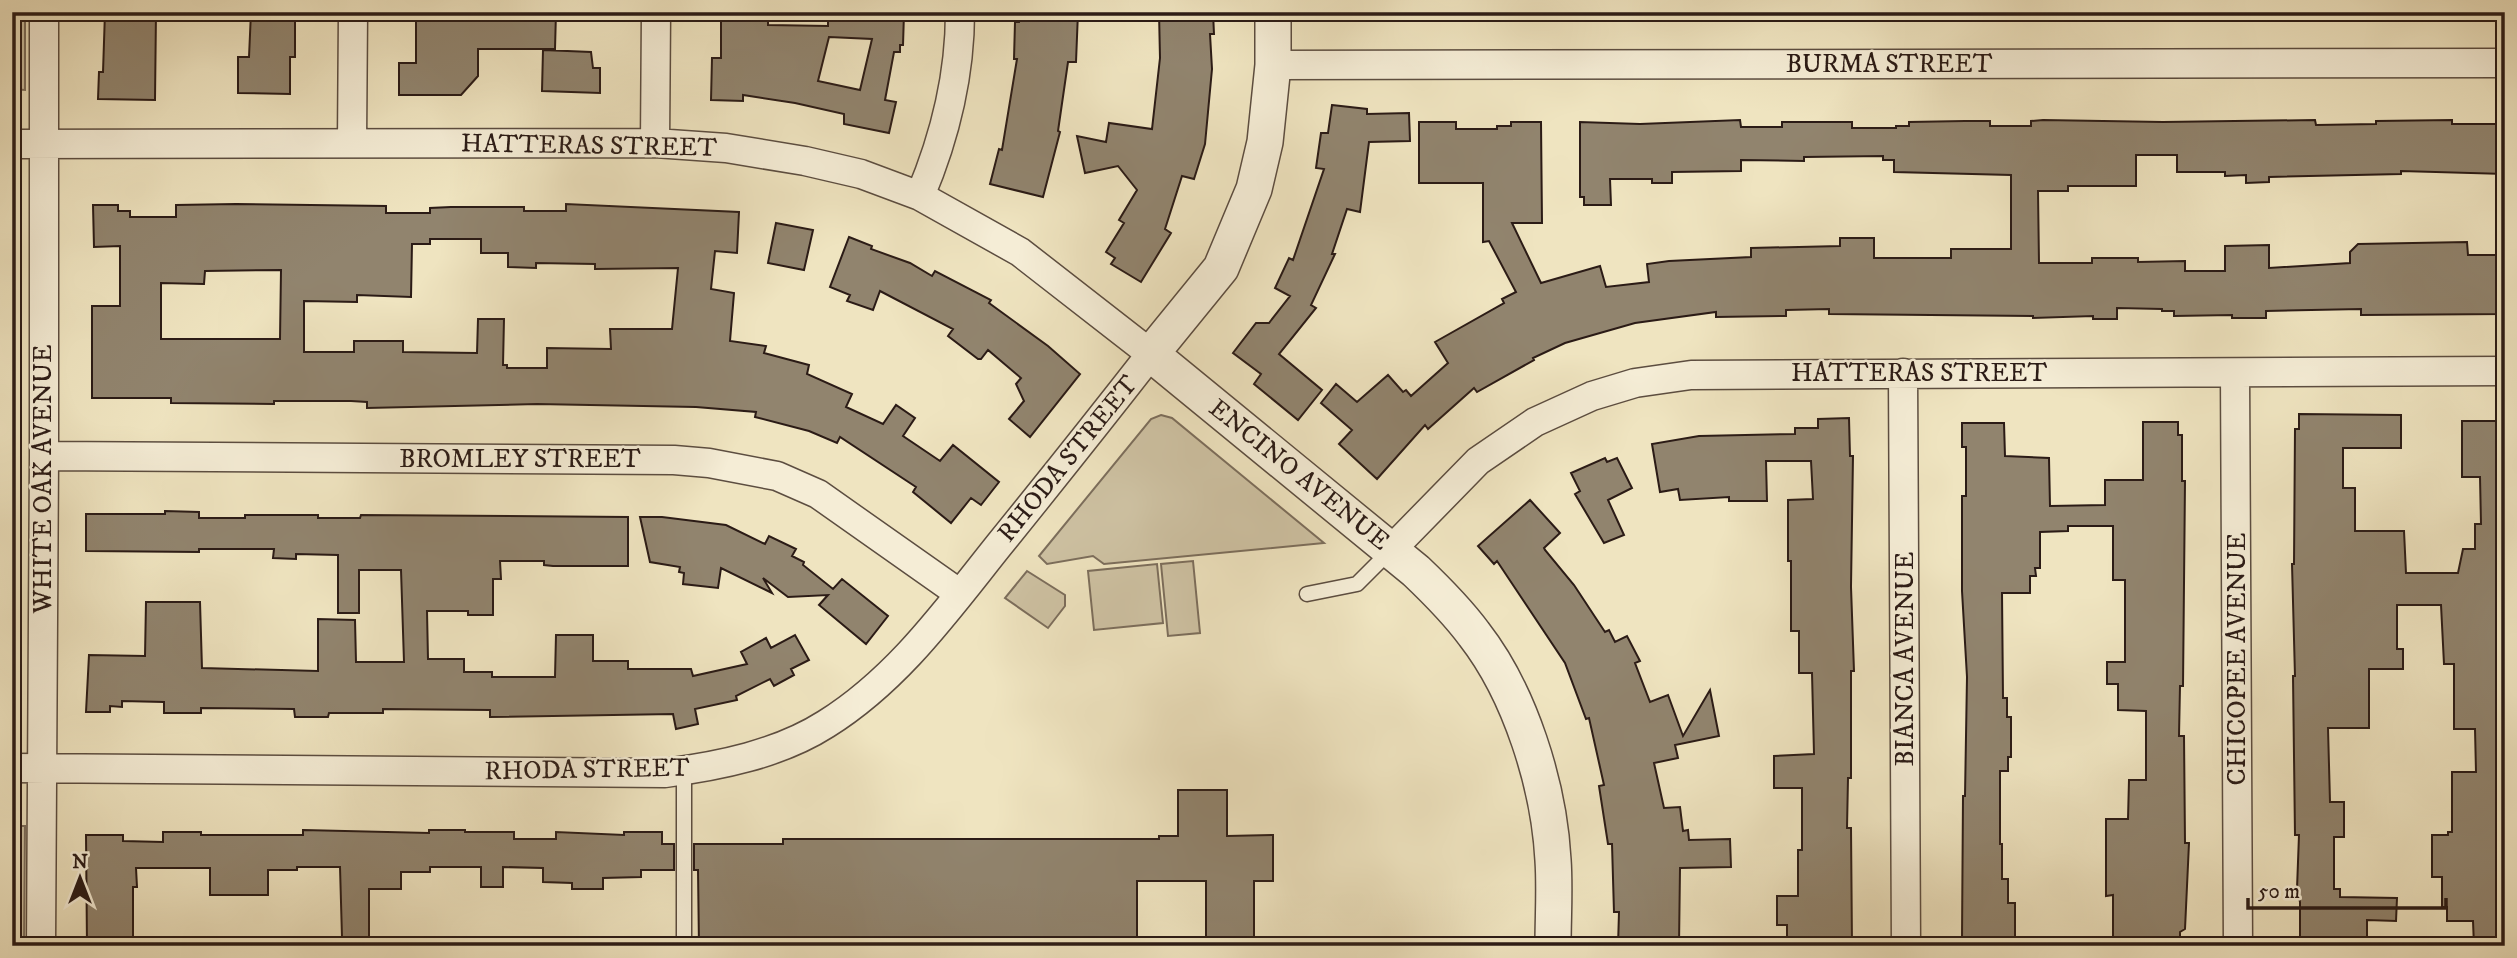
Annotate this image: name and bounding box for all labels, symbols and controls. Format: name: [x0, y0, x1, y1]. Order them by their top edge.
street label: BURMA STREET: [1786, 48, 1993, 81]
street label: HATTERAS STREET: [461, 127, 718, 165]
street label: WHITE OAK AVENUE: [27, 344, 60, 615]
street label: HATTERAS STREET: [1791, 357, 2047, 390]
street label: RHODA STREET: [991, 369, 1146, 549]
street label: ENCINO AVENUE: [1202, 392, 1396, 558]
street label: BROMLEY STREET: [399, 443, 641, 476]
street label: CHICOPEE AVENUE: [2221, 532, 2254, 786]
street label: BIANCA AVENUE: [1889, 552, 1922, 766]
street label: RHODA STREET: [484, 752, 690, 788]
north arrow: [46, 842, 116, 912]
text: N: [72, 851, 88, 874]
scale bar: [2248, 867, 2445, 911]
text: 50 m: [2258, 879, 2300, 905]

